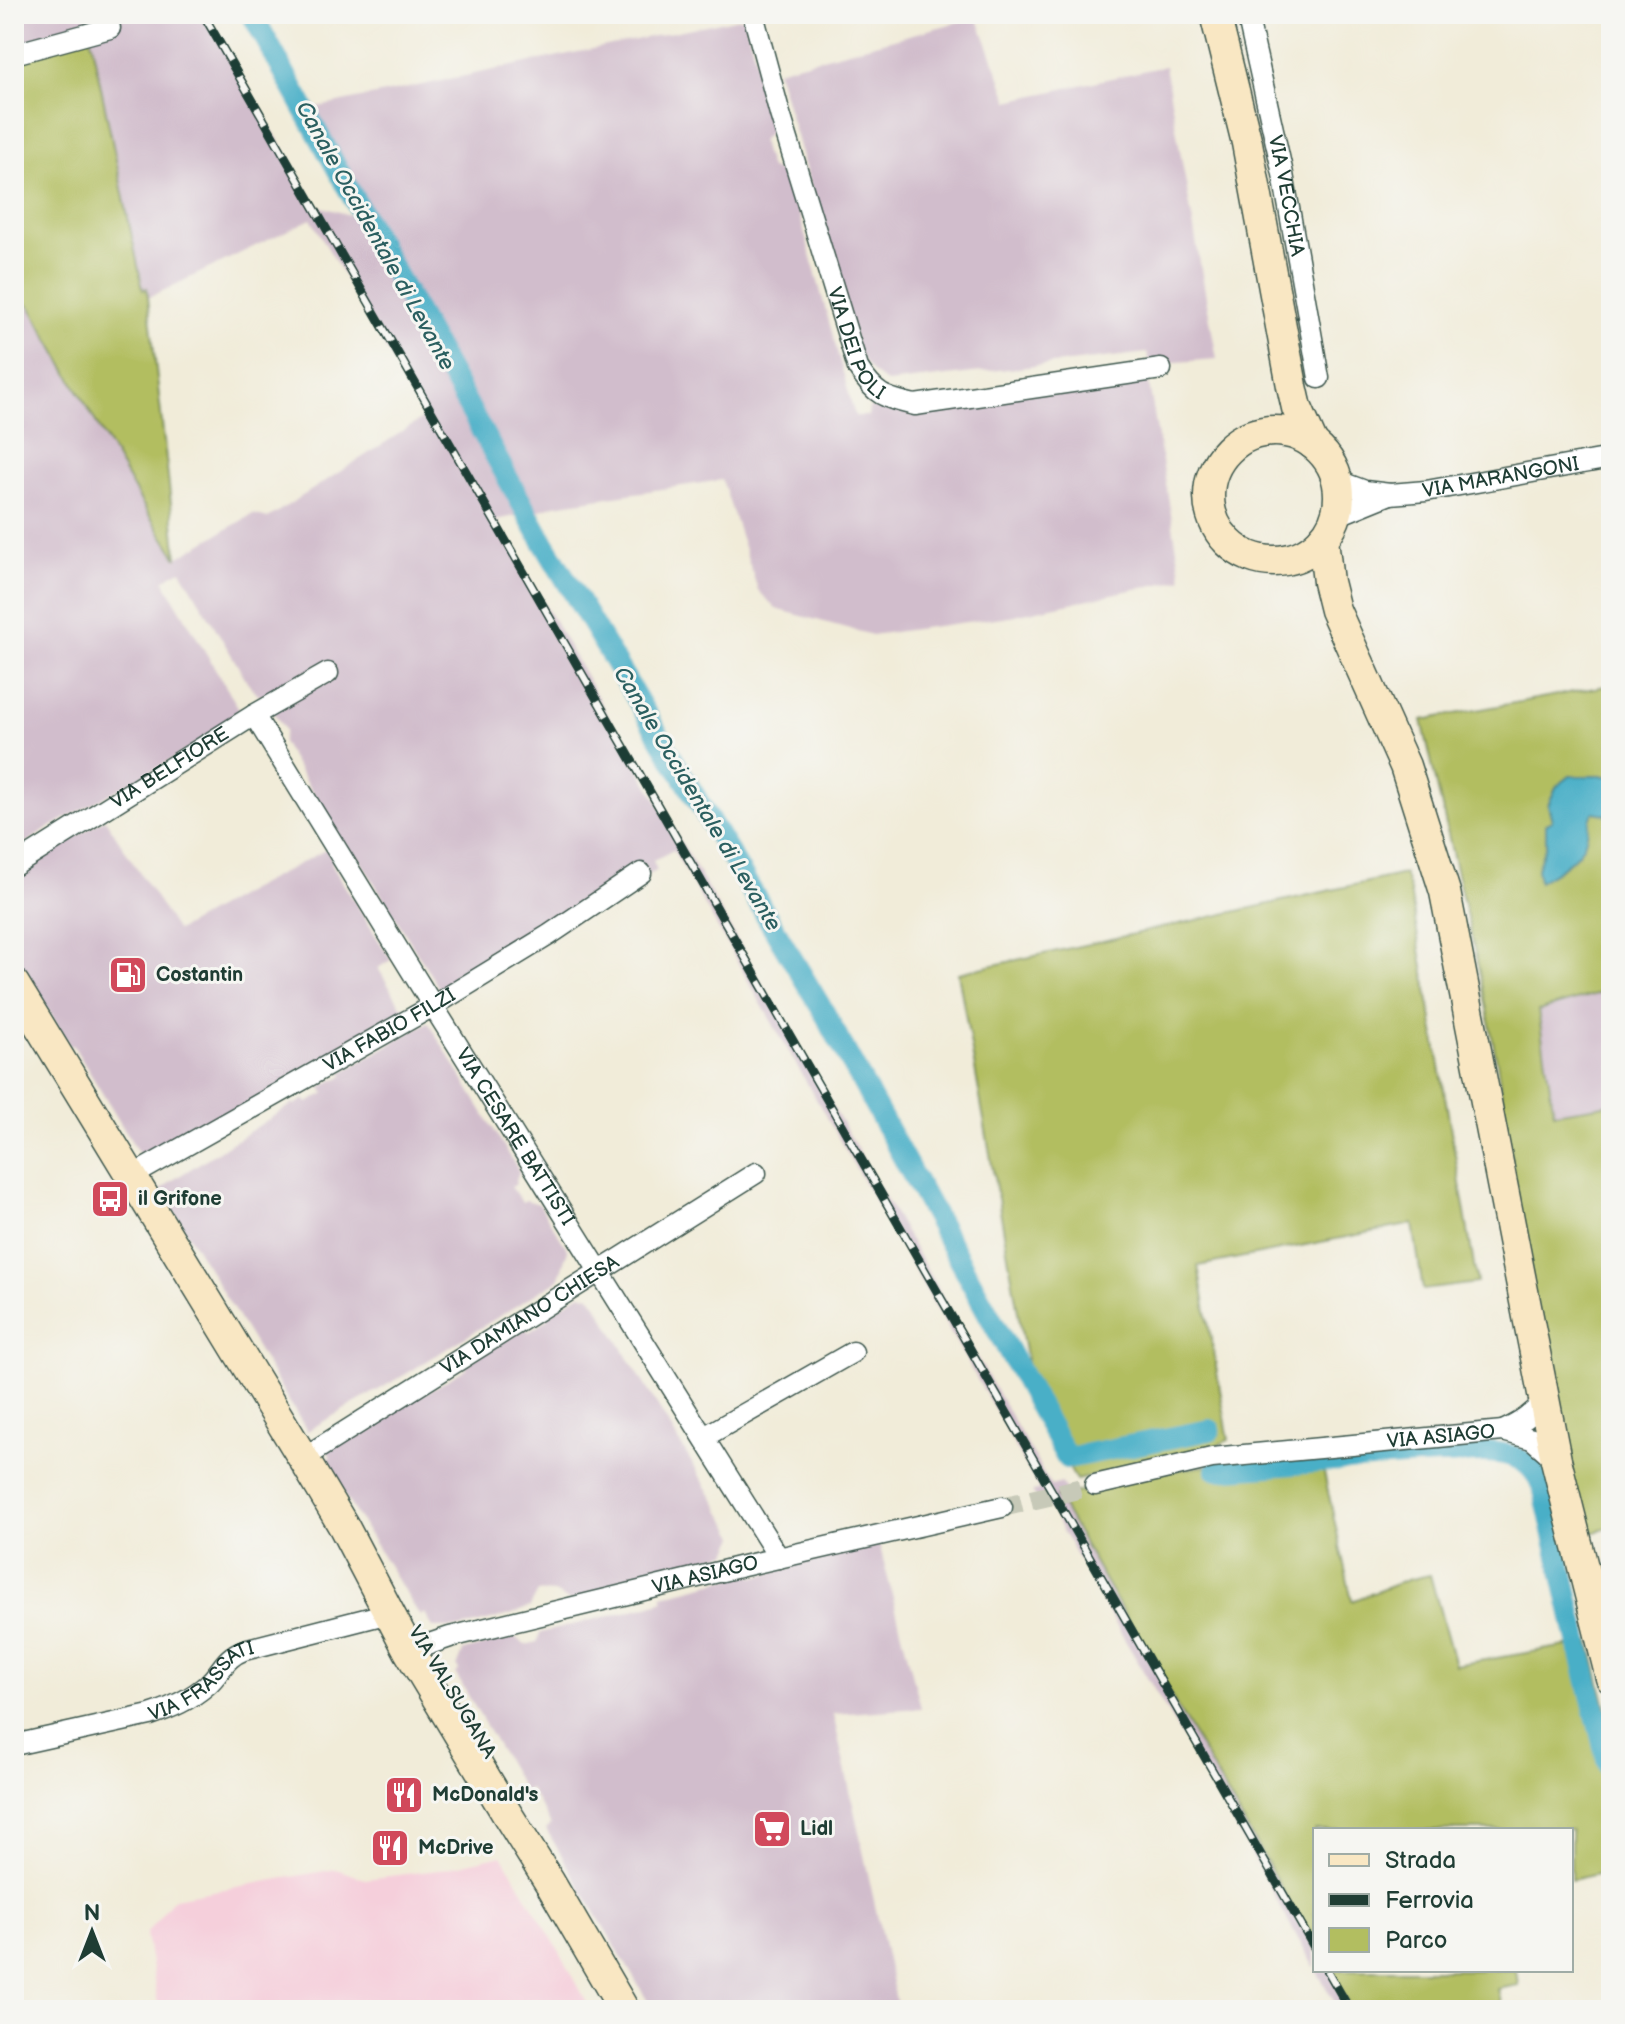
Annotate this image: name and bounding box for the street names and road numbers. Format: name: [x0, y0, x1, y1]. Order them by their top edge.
street label: VIA VECCHIA: [1263, 133, 1309, 259]
street label: VIA DEI POLI: [822, 284, 889, 405]
street label: VIA MARANGONI: [1420, 452, 1581, 503]
street label: VIA BELFIORE: [106, 722, 233, 814]
street label: VIA FABIO FILZI: [319, 983, 460, 1077]
street label: VIA CESARE BATTISTI: [450, 1044, 580, 1230]
street label: VIA DAMIANO CHIESA: [436, 1250, 624, 1380]
street label: VIA ASIAGO: [1386, 1420, 1496, 1454]
street label: VIA ASIAGO: [650, 1551, 761, 1600]
street label: VIA VALSUGANA: [403, 1621, 502, 1764]
street label: VIA FRASSATI: [145, 1636, 256, 1727]

